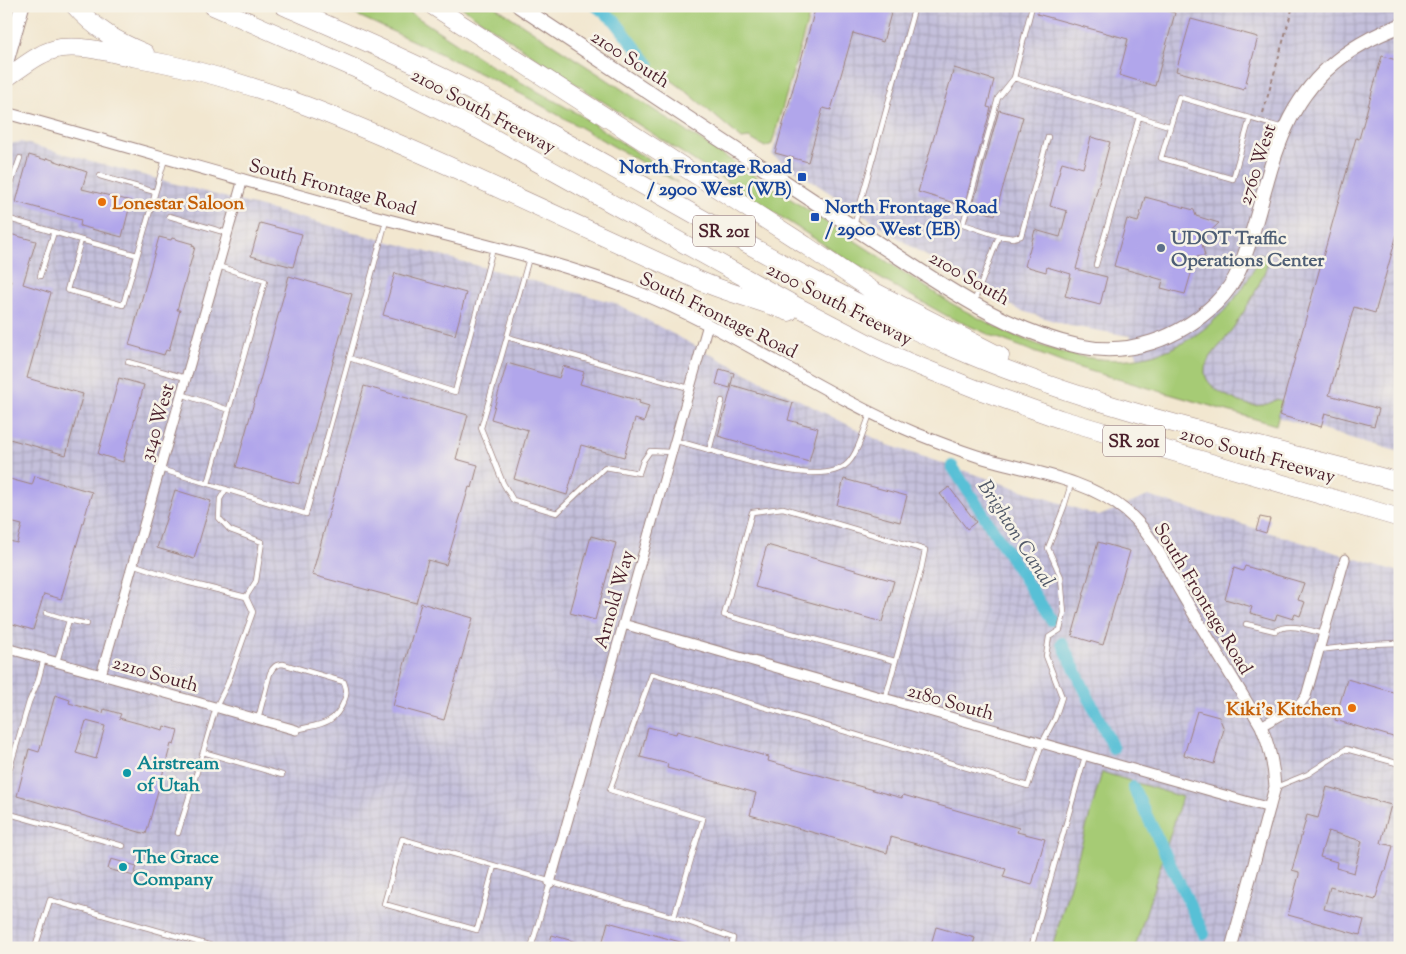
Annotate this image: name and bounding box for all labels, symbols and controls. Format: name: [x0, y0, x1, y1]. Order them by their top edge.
street label: 2100 South: [585, 24, 675, 96]
street label: 2100 South Freeway: [406, 63, 561, 162]
street label: 2760 West: [1233, 120, 1284, 209]
street label: South Frontage Road: [245, 153, 420, 224]
place label: North Frontage Road / 2900 West (WB): [619, 155, 792, 204]
marker: North Frontage Road / 2900 West (WB): [796, 171, 808, 183]
place label: Lonestar Saloon: [112, 191, 245, 218]
place label: North Frontage Road / 2900 West (EB): [825, 195, 998, 244]
marker: Lonestar Saloon: [96, 196, 108, 208]
marker: North Frontage Road / 2900 West (EB): [809, 211, 821, 223]
road number: SR 201: [693, 216, 755, 247]
place label: UDOT Traffic Operations Center: [1171, 226, 1325, 275]
marker: UDOT Traffic Operations Center: [1155, 242, 1167, 254]
street label: 2100 South: [923, 245, 1014, 313]
street label: 2100 South Freeway: [761, 257, 917, 354]
street label: South Frontage Road: [634, 266, 802, 366]
street label: 3140 West: [134, 380, 183, 465]
street label: 2100 South Freeway: [1176, 421, 1339, 492]
road number: SR 201: [1103, 426, 1165, 456]
water label: Brighton Canal: [969, 475, 1061, 594]
street label: South Frontage Road: [1146, 518, 1258, 681]
street label: Arnold Way: [588, 547, 642, 652]
street label: 2210 South: [109, 650, 202, 701]
street label: 2180 South: [904, 678, 997, 729]
place label: Kiki's Kitchen: [1226, 697, 1343, 724]
marker: Kiki's Kitchen: [1346, 702, 1358, 714]
place label: Airstream of Utah: [137, 751, 220, 800]
marker: Airstream of Utah: [121, 767, 133, 779]
place label: The Grace Company: [133, 845, 219, 894]
marker: The Grace Company: [117, 861, 129, 873]

